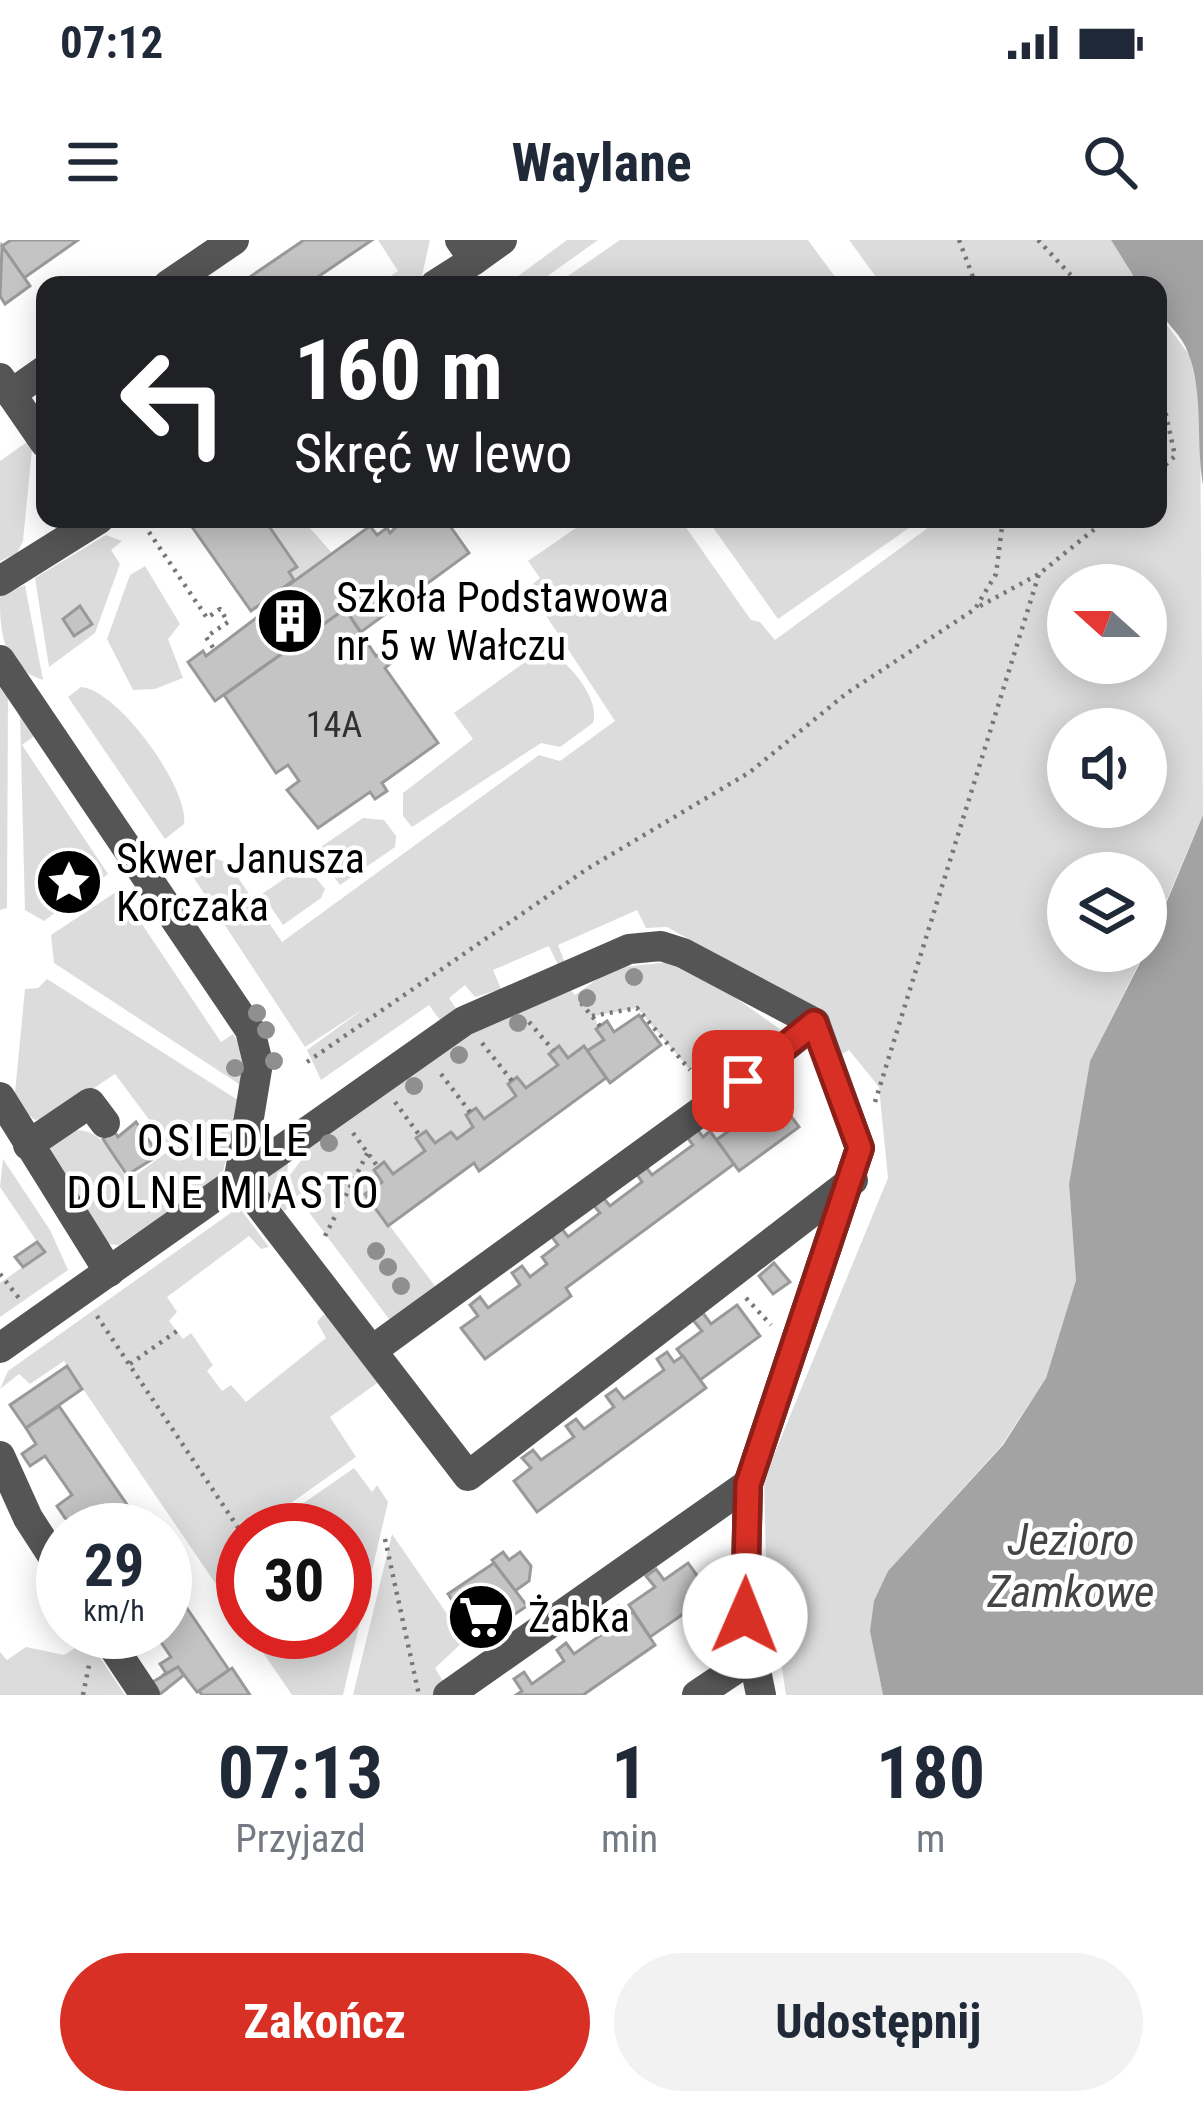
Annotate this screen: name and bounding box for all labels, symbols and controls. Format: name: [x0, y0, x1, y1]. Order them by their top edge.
text: 07:12: [60, 16, 163, 69]
icon: menu: [60, 129, 126, 195]
icon: search: [1077, 129, 1143, 195]
text: Waylane: [511, 131, 692, 194]
text: 160 m: [294, 321, 503, 420]
icon: left: [96, 324, 252, 480]
text: Skręć w lewo: [294, 422, 572, 485]
north arrow: [1047, 564, 1167, 684]
map controls: [1047, 564, 1167, 972]
place label: Szkoła Podstawowa nr 5 w Wałczu: [336, 573, 669, 670]
building icon: Szkoła Podstawowa nr 5 w Wałczu: [255, 586, 325, 656]
house number: 14A: [306, 704, 362, 746]
button: sound: [1047, 708, 1167, 828]
place label: Skwer Janusza Korczaka: [116, 834, 365, 931]
place icon: Skwer Janusza Korczaka: [34, 847, 104, 917]
button: layers: [1047, 852, 1167, 972]
pin: [692, 1030, 794, 1132]
icon: arrive: [710, 1048, 776, 1114]
district label: OSIEDLE DOLNE MIASTO: [66, 1114, 382, 1219]
speed limit sign: 30: [216, 1503, 372, 1659]
water label: Jezioro Zamkowe: [986, 1513, 1155, 1618]
text: 29: [84, 1530, 144, 1601]
position arrow: [682, 1553, 808, 1679]
supermarket icon: Żabka: [446, 1582, 516, 1652]
text: km/h: [83, 1593, 145, 1628]
place label: Żabka: [528, 1593, 630, 1642]
text: 07:13: [218, 1731, 383, 1816]
text: 1: [611, 1731, 648, 1816]
text: 180: [876, 1731, 985, 1816]
text: Przyjazd: [235, 1816, 366, 1862]
text: min: [601, 1816, 658, 1862]
text: m: [916, 1816, 945, 1862]
button: Zakończ: [60, 1953, 590, 2091]
button: Udostępnij: [614, 1953, 1143, 2091]

